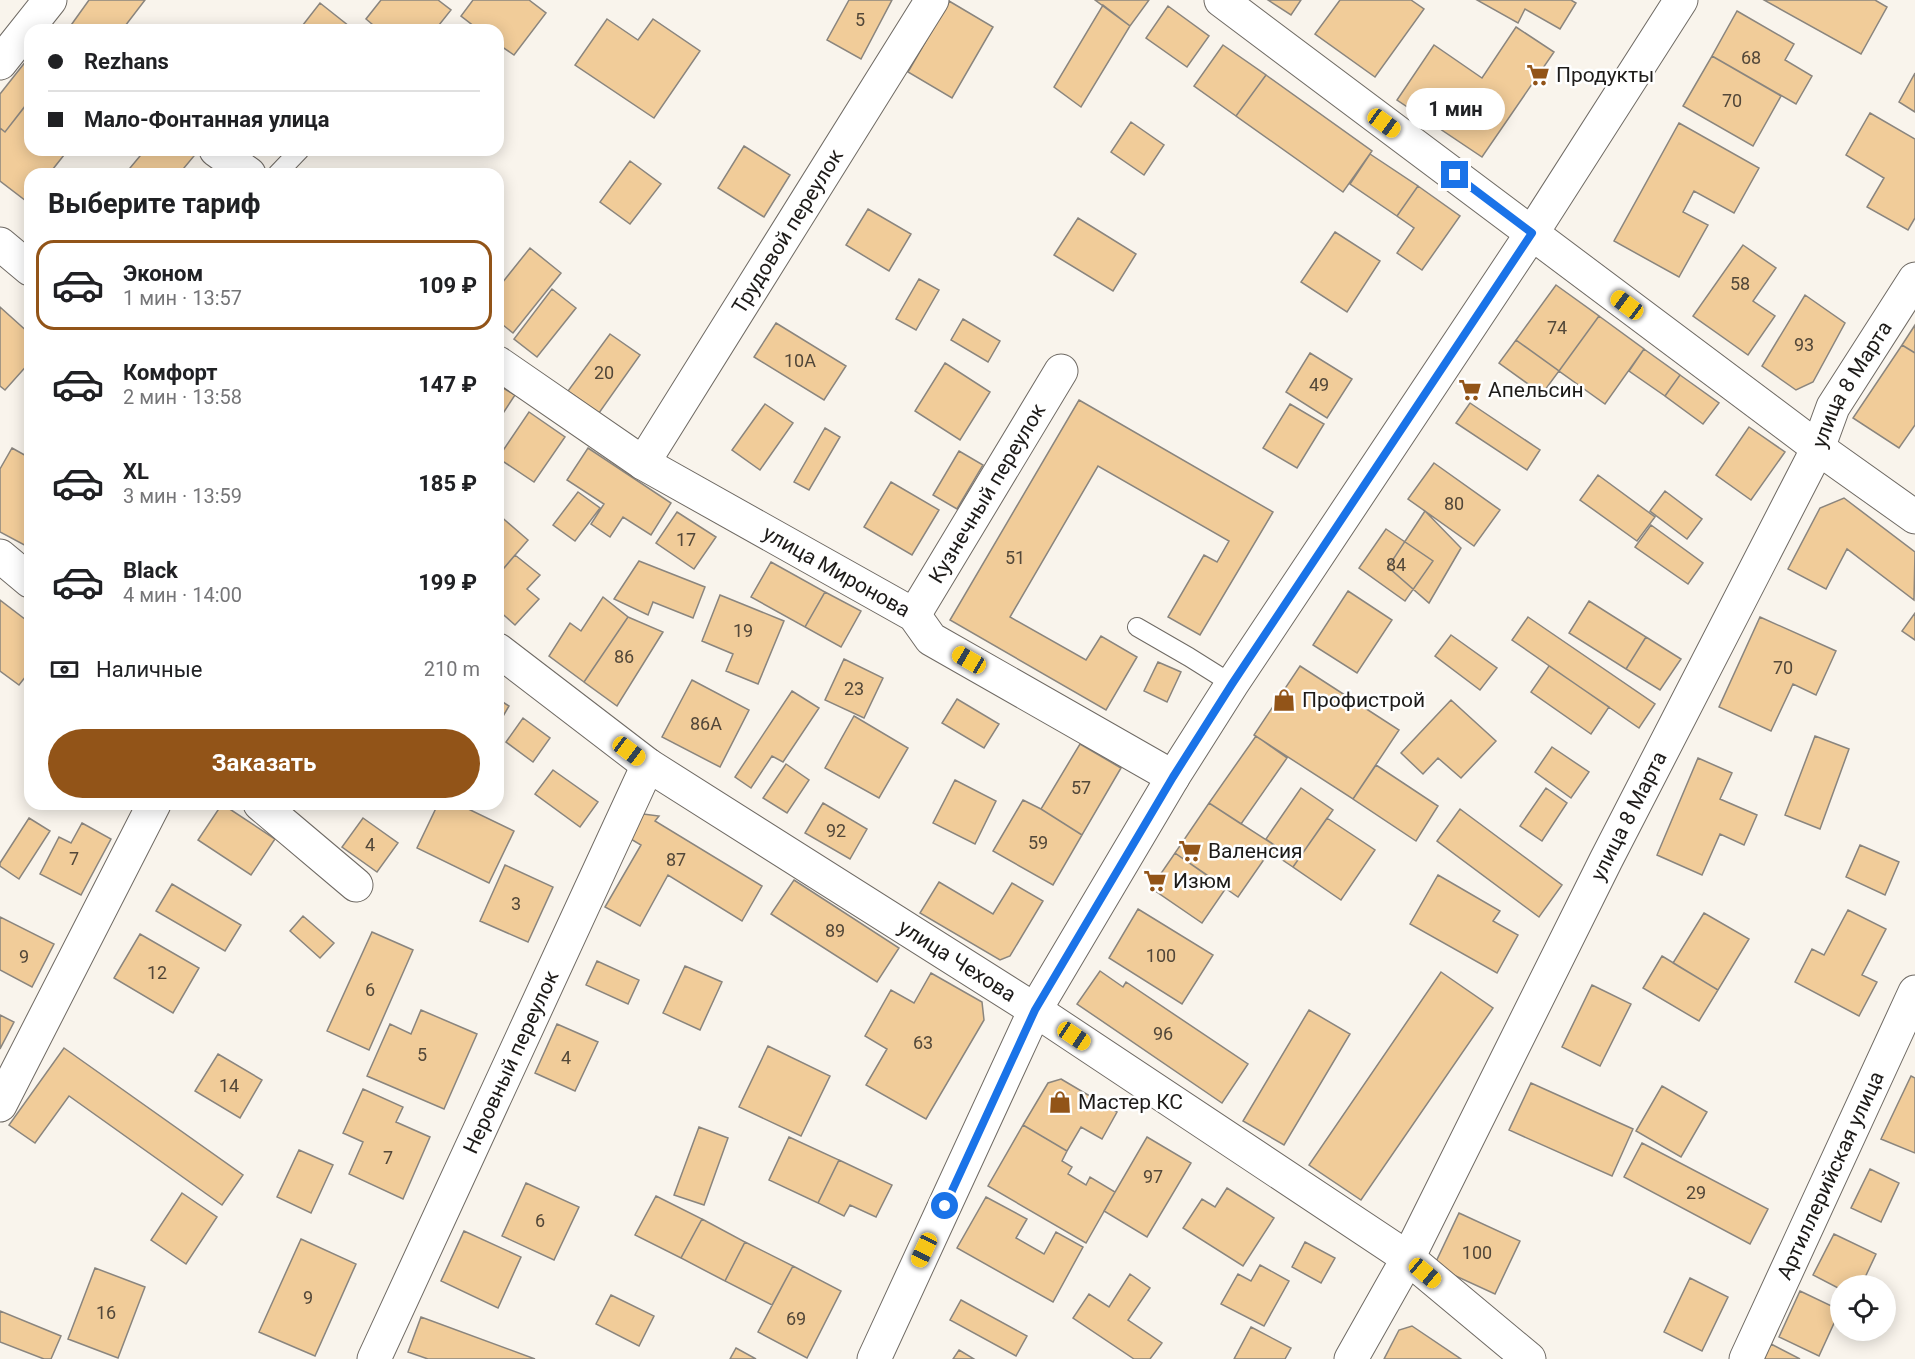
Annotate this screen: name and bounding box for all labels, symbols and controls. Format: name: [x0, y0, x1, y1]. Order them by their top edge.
house number: 5: [855, 9, 865, 30]
house number: 68: [1741, 47, 1761, 68]
text: Rezhans: [84, 49, 169, 74]
supermarket icon: Продукты: [1525, 62, 1551, 88]
place label: Продукты: [1556, 63, 1654, 87]
callout: 1 мин: [1406, 88, 1504, 130]
house number: 70: [1722, 90, 1742, 111]
text: 1 мин: [1428, 97, 1483, 121]
car: [1364, 105, 1404, 141]
text: Мало-Фонтанная улица: [84, 107, 329, 132]
street label: Трудовой переулок: [727, 144, 848, 318]
route end: [1441, 161, 1468, 188]
text: Выберите тариф: [48, 188, 260, 220]
icon: car: [51, 258, 105, 312]
text: Эконом: [123, 261, 203, 286]
text: 109 ₽: [418, 273, 477, 298]
house number: 58: [1730, 273, 1750, 294]
text: 1 мин · 13:57: [123, 286, 242, 310]
car: [1607, 287, 1647, 323]
house number: 74: [1547, 317, 1567, 338]
street label: улица 8 Марта: [1807, 317, 1897, 451]
house number: 93: [1794, 334, 1814, 355]
house number: 10А: [784, 350, 816, 371]
icon: car: [51, 357, 105, 411]
text: Комфорт: [123, 360, 218, 385]
house number: 20: [594, 362, 614, 383]
text: 147 ₽: [418, 372, 477, 397]
house number: 49: [1309, 374, 1329, 395]
supermarket icon: Апельсин: [1457, 377, 1483, 403]
place label: Апельсин: [1488, 378, 1584, 402]
text: 2 мин · 13:58: [123, 385, 242, 409]
street label: Кузнечный переулок: [924, 399, 1051, 587]
icon: car: [51, 456, 105, 510]
text: XL: [123, 459, 149, 484]
text: 185 ₽: [418, 471, 477, 496]
text: 3 мин · 13:59: [123, 484, 242, 508]
house number: 80: [1444, 493, 1464, 514]
street label: улица Миронова: [759, 521, 914, 622]
house number: 17: [676, 529, 696, 550]
house number: 51: [1005, 547, 1025, 568]
house number: 84: [1386, 554, 1406, 575]
icon: car: [51, 555, 105, 609]
text: Black: [123, 558, 178, 583]
text: 199 ₽: [418, 570, 477, 595]
text: 4 мин · 14:00: [123, 583, 242, 607]
house number: 19: [733, 620, 753, 641]
car: [949, 643, 989, 677]
house number: 86: [614, 646, 634, 667]
icon: cash: [48, 653, 81, 686]
text: Наличные: [96, 657, 202, 682]
text: 210 m: [424, 657, 480, 681]
house number: 70: [1773, 657, 1793, 678]
house number: 23: [844, 678, 864, 699]
shop icon: Профистрой: [1271, 687, 1297, 713]
place label: Профистрой: [1302, 688, 1425, 712]
house number: 86А: [690, 713, 722, 734]
button: Заказать: [48, 729, 480, 798]
car: [609, 733, 649, 769]
street label: улица 8 Марта: [1586, 747, 1672, 885]
house number: 57: [1071, 777, 1091, 798]
house number: 92: [826, 820, 846, 841]
house number: 59: [1028, 832, 1048, 853]
house number: 4: [365, 834, 375, 855]
supermarket icon: Валенсия: [1177, 838, 1203, 864]
place label: Валенсия: [1208, 839, 1303, 863]
house number: 7: [69, 848, 79, 869]
house number: 87: [666, 849, 686, 870]
supermarket icon: Изюм: [1142, 868, 1168, 894]
place label: Изюм: [1173, 869, 1231, 893]
house number: 3: [511, 893, 521, 914]
street label: улица Чехова: [894, 915, 1020, 1007]
house number: 89: [825, 920, 845, 941]
house number: 100: [1146, 945, 1176, 966]
house number: 9: [19, 946, 29, 967]
house number: 12: [147, 962, 167, 983]
street label: Неровный переулок: [458, 966, 564, 1157]
house number: 6: [365, 979, 375, 1000]
car: [1054, 1018, 1094, 1054]
house number: 96: [1153, 1023, 1173, 1044]
house number: 63: [913, 1032, 933, 1053]
house number: 5: [417, 1044, 427, 1065]
house number: 4: [561, 1047, 571, 1068]
street label: Артиллерийская улица: [1772, 1068, 1889, 1283]
house number: 14: [219, 1075, 239, 1096]
shop icon: Мастер КС: [1047, 1089, 1073, 1115]
place label: Мастер КС: [1078, 1090, 1183, 1114]
house number: 7: [383, 1147, 393, 1168]
house number: 97: [1143, 1166, 1163, 1187]
house number: 29: [1686, 1182, 1706, 1203]
route start: [931, 1192, 958, 1219]
house number: 6: [535, 1210, 545, 1231]
car: [908, 1230, 940, 1270]
house number: 100: [1462, 1242, 1492, 1263]
car: [1405, 1255, 1445, 1291]
map controls: [1830, 1275, 1896, 1341]
button: locate: [1830, 1275, 1896, 1341]
house number: 9: [303, 1287, 313, 1308]
house number: 16: [96, 1302, 116, 1323]
house number: 69: [786, 1308, 806, 1329]

